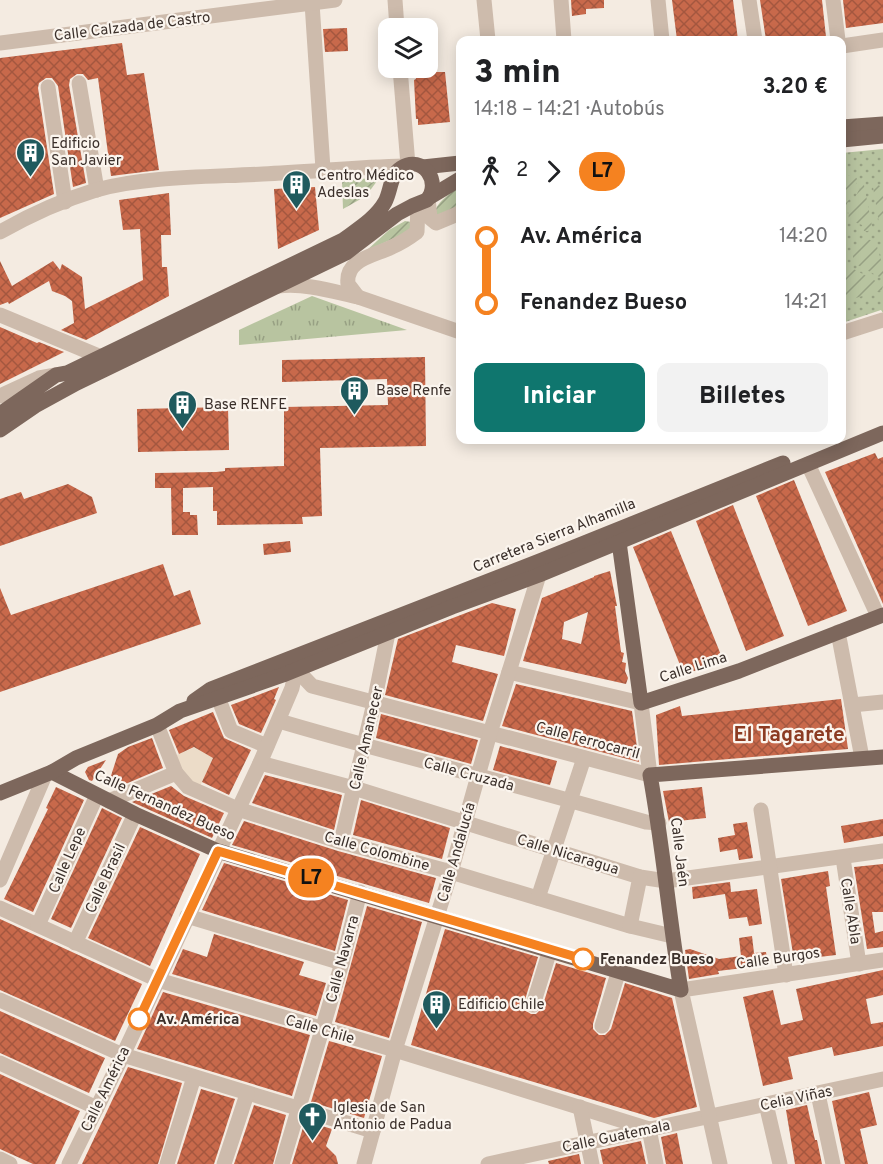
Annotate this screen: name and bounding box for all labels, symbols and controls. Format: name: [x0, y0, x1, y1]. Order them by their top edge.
street label: Calle Calzada de Castro: [53, 8, 212, 47]
map controls: [378, 18, 438, 78]
button: layers: [378, 18, 438, 78]
text: 3 min: [474, 53, 561, 95]
text: 3.20 €: [763, 74, 828, 101]
text: 14:18 – 14:21 · Autobús: [474, 97, 665, 123]
place label: Edificio San Javier: [51, 135, 122, 171]
building icon: Edificio San Javier: [14, 136, 46, 178]
icon: walk: [474, 155, 507, 188]
icon: forward: [537, 155, 570, 188]
text: 2: [516, 158, 528, 184]
text: L7: [591, 158, 613, 185]
place label: Centro Médico Adeslas: [317, 167, 414, 203]
building icon: Centro Médico Adeslas: [280, 168, 312, 210]
text: Av. América: [520, 224, 642, 251]
text: 14:20: [779, 224, 828, 250]
text: Fenandez Bueso: [520, 290, 687, 317]
text: 14:21: [784, 290, 828, 316]
button: Iniciar: [474, 363, 645, 432]
button: Billetes: [657, 363, 828, 432]
building icon: Base Renfe: [339, 374, 371, 416]
place label: Base Renfe: [376, 382, 451, 401]
building icon: Base RENFE: [167, 388, 199, 430]
place label: Base RENFE: [204, 396, 287, 415]
street label: Carretera Sierra Alhamilla: [470, 495, 639, 578]
street label: Calle Lima: [657, 649, 730, 688]
street label: Calle Amanecer: [346, 684, 389, 792]
street label: Calle Ferrocarril: [533, 718, 642, 764]
district label: El Tagarete: [733, 722, 845, 749]
street label: Calle Cruzada: [421, 754, 516, 797]
street label: Calle Fernandez Bueso: [91, 767, 238, 846]
street label: Calle Andalucía: [434, 800, 481, 905]
street label: Calle Jaén: [665, 816, 692, 888]
street label: Calle Lepe: [45, 825, 91, 897]
street label: Calle Colombine: [322, 828, 432, 877]
street label: Calle Nicaragua: [514, 831, 621, 880]
street label: Calle Brasil: [82, 841, 131, 917]
line badge: L7: [284, 858, 338, 898]
text: L7: [300, 865, 322, 892]
street label: Calle Abla: [835, 877, 864, 946]
street label: Calle Navarra: [323, 914, 364, 1005]
street label: Calle Burgos: [735, 944, 821, 975]
marker: Fenandez Bueso: [572, 948, 594, 970]
place label: Fenandez Bueso: [600, 951, 714, 970]
building icon: Edificio Chile: [421, 988, 453, 1030]
place label: Edificio Chile: [458, 996, 545, 1015]
marker: Av. América: [128, 1008, 150, 1030]
place label: Av. América: [156, 1011, 239, 1030]
street label: Calle Chile: [283, 1012, 356, 1049]
street label: Calle América: [78, 1044, 135, 1135]
street label: Celia Viñas: [758, 1083, 834, 1116]
place label: Iglesia de San Antonio de Padua: [333, 1099, 452, 1135]
church icon: Iglesia de San Antonio de Padua: [296, 1100, 328, 1142]
street label: Calle Guatemala: [561, 1117, 672, 1158]

